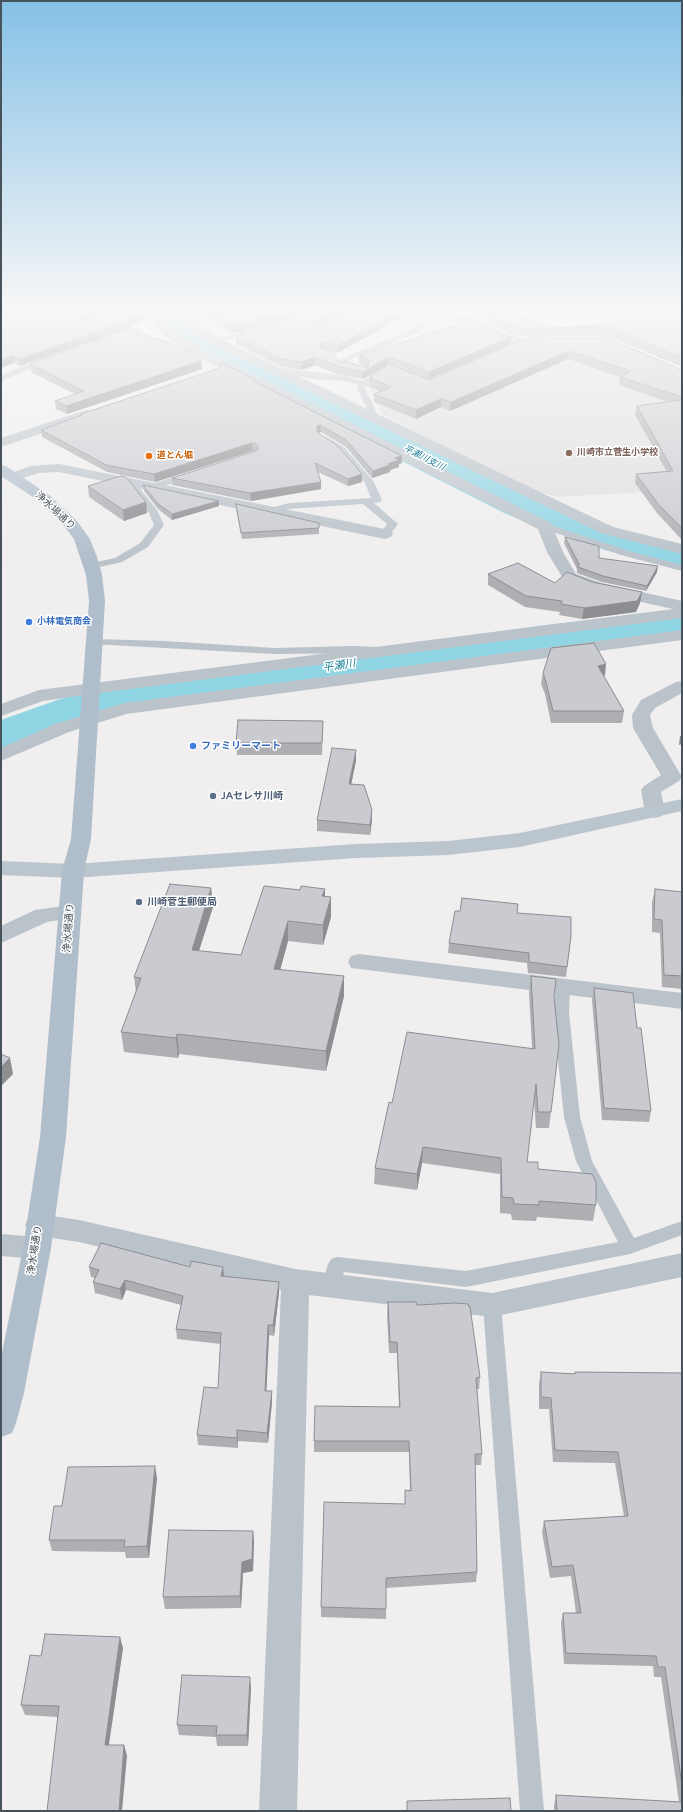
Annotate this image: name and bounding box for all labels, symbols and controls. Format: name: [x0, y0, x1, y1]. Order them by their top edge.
water label: 平瀬川支川: [402, 443, 446, 473]
marker: 川崎市立菅生小学校: [564, 448, 574, 458]
place label: 川崎市立菅生小学校: [577, 448, 658, 458]
marker: 道とん堀: [144, 451, 154, 461]
place label: 道とん堀: [157, 451, 193, 461]
street label: 浄水場通り: [33, 490, 77, 532]
marker: 小林電気商会: [24, 617, 34, 627]
place label: 小林電気商会: [37, 617, 91, 627]
water label: 平瀬川: [322, 657, 356, 675]
place label: ファミリーマート: [201, 740, 281, 752]
marker: ファミリーマート: [188, 741, 198, 751]
place label: JAセレサ川崎: [221, 790, 283, 802]
marker: JAセレサ川崎: [208, 791, 218, 801]
place label: 川崎菅生郵便局: [147, 896, 217, 908]
marker: 川崎菅生郵便局: [134, 897, 144, 907]
street label: 浄水場通り: [61, 903, 77, 953]
street label: 浄水場通り: [25, 1224, 45, 1276]

